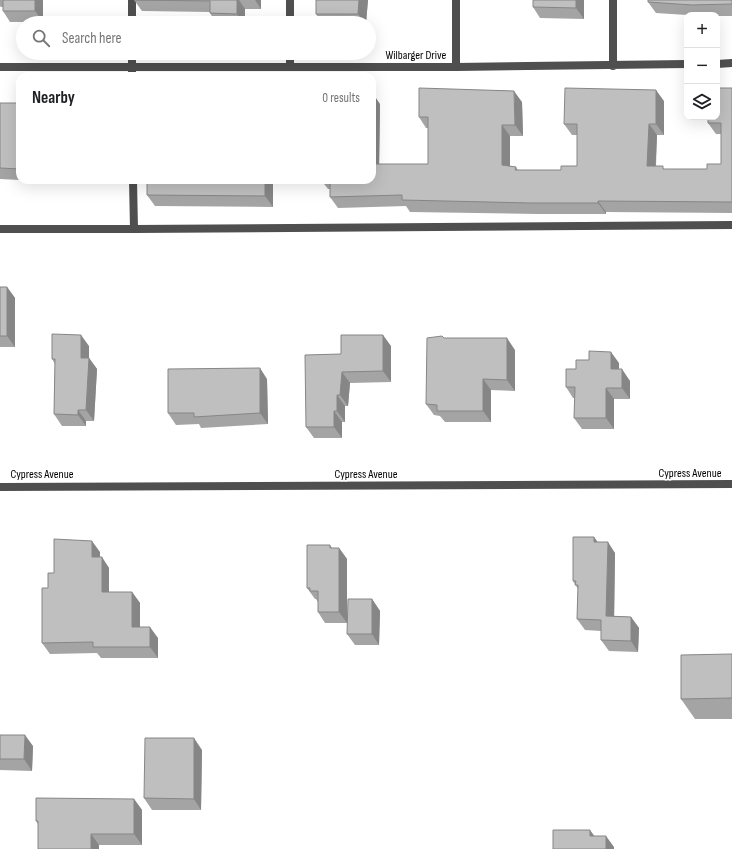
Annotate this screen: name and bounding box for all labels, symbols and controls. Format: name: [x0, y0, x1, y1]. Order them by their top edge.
map controls: [684, 12, 720, 120]
button: +: [684, 12, 720, 48]
search box: [16, 16, 376, 60]
icon: search: [30, 27, 52, 49]
text: Search here: [62, 29, 122, 48]
street label: Wilbarger Drive: [386, 48, 447, 63]
button: −: [684, 48, 720, 84]
button: layers: [684, 84, 720, 120]
text: Nearby: [32, 88, 75, 108]
text: 0 results: [322, 90, 360, 106]
street label: Cypress Avenue: [658, 466, 722, 481]
street label: Cypress Avenue: [10, 467, 74, 482]
street label: Cypress Avenue: [334, 467, 398, 482]

